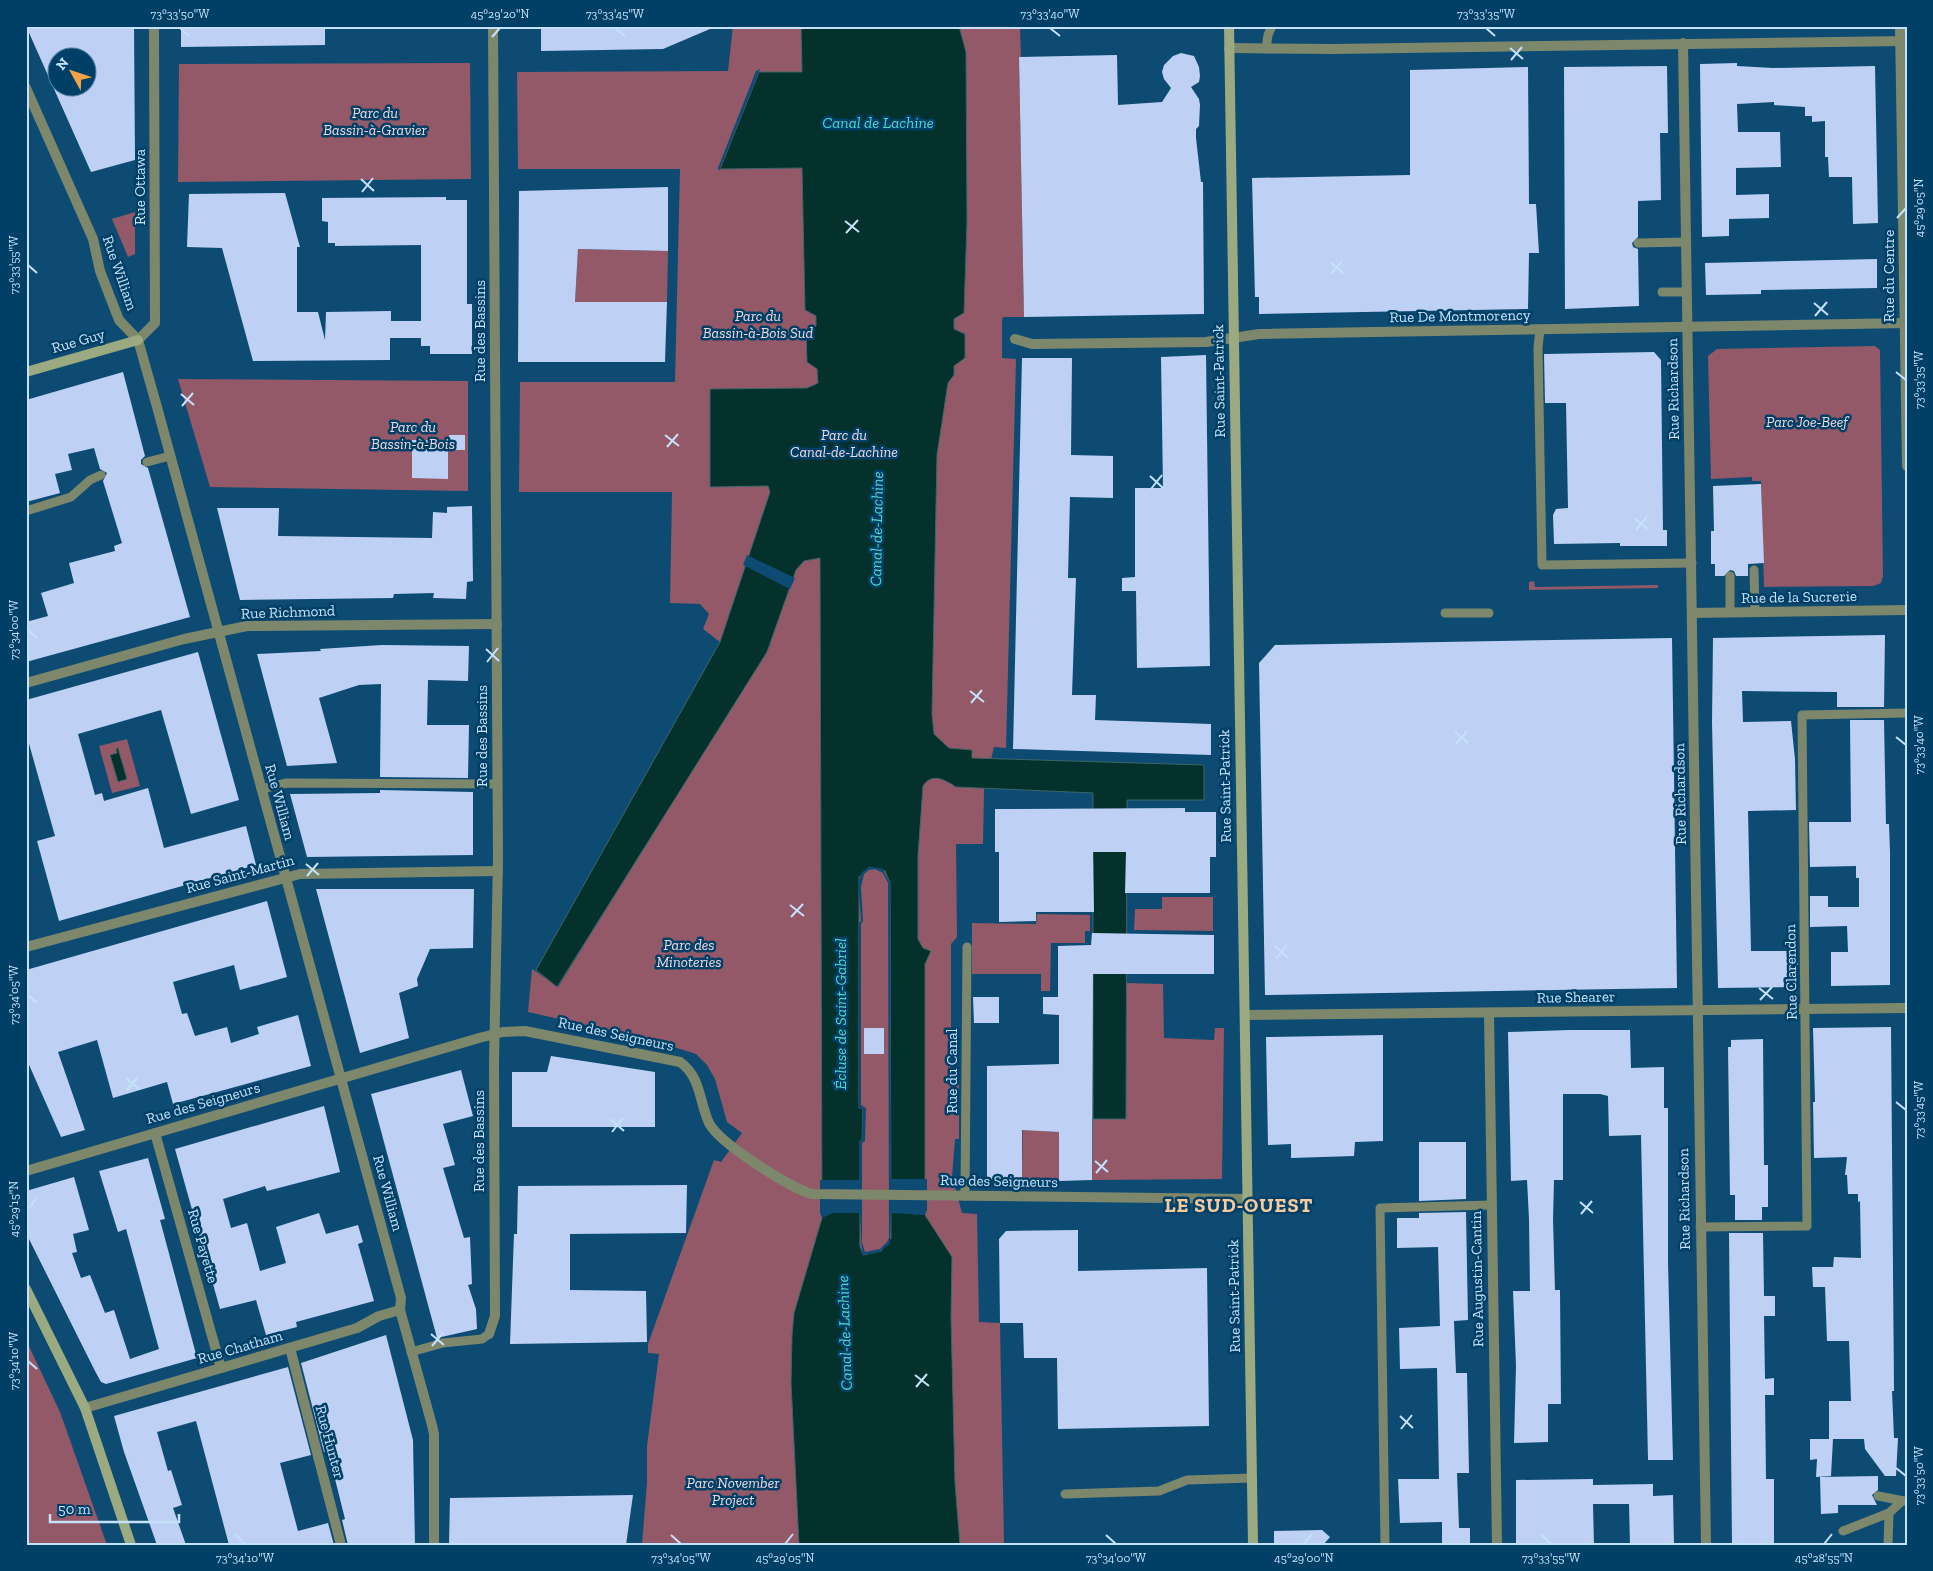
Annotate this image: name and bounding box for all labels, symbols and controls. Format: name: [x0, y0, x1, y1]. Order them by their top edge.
text: 73°33'50"W: [150, 7, 210, 21]
text: 45°29'20"N: [471, 7, 529, 21]
text: 73°33'45"W: [586, 7, 645, 21]
text: 73°33'40"W: [1021, 7, 1080, 21]
text: 73°33'35"W: [1457, 7, 1516, 21]
north arrow: [48, 48, 98, 98]
text: N: [52, 54, 73, 74]
park label: Parc du Bassin-à-Gravier: [323, 104, 428, 139]
water label: Canal de Lachine: [822, 113, 934, 132]
street label: Rue Ottawa: [131, 149, 149, 225]
text: 45°29'05"N: [1912, 179, 1926, 237]
street label: Rue du Centre: [1880, 230, 1898, 322]
street label: Rue William: [99, 233, 141, 313]
text: 73°33'55"W: [7, 235, 21, 294]
street label: Rue des Bassins: [471, 280, 489, 382]
street label: Rue De Montmorency: [1389, 306, 1531, 326]
park label: Parc du Bassin-à-Bois Sud: [703, 307, 814, 342]
street label: Rue Saint-Patrick: [1209, 324, 1229, 438]
street label: Rue Guy: [49, 325, 107, 357]
street label: Rue Richardson: [1663, 338, 1683, 440]
text: 73°33'35"W: [1912, 350, 1926, 409]
park label: Parc Joe-Beef: [1766, 413, 1850, 431]
park label: Parc du Bassin-à-Bois: [371, 418, 455, 453]
park label: Parc du Canal-de-Lachine: [790, 426, 898, 461]
water label: Canal-de-Lachine: [866, 471, 887, 587]
street label: Rue de la Sucrerie: [1741, 587, 1857, 607]
text: 73°34'00"W: [7, 599, 21, 660]
street label: Rue Richmond: [241, 601, 336, 623]
street label: Rue des Bassins: [473, 685, 491, 787]
text: 73°33'40"W: [1912, 715, 1926, 774]
street label: Rue Saint-Patrick: [1215, 729, 1235, 843]
street label: Rue Richardson: [1670, 743, 1690, 845]
street label: Rue William: [261, 762, 299, 842]
street label: Rue Saint-Martin: [184, 851, 297, 897]
street label: Rue Clarendon: [1781, 924, 1801, 1020]
park label: Parc des Minoteries: [657, 936, 721, 971]
water label: Écluse de Saint-Gabriel: [831, 938, 850, 1090]
text: 73°34'05"W: [7, 965, 21, 1025]
street label: Rue Shearer: [1537, 987, 1615, 1007]
street label: Rue des Seigneurs: [557, 1013, 675, 1055]
street label: Rue du Canal: [943, 1029, 961, 1113]
street label: Rue des Seigneurs: [144, 1078, 262, 1128]
text: 73°33'45"W: [1912, 1080, 1926, 1139]
street label: Rue des Bassins: [470, 1090, 488, 1192]
street label: Rue Richardson: [1674, 1148, 1694, 1250]
street label: Rue William: [369, 1153, 407, 1233]
street label: Rue des Seigneurs: [940, 1171, 1058, 1191]
text: 45°29'15"N: [7, 1181, 21, 1237]
district label: LE SUD-OUEST: [1164, 1193, 1314, 1217]
street label: Rue Payette: [184, 1207, 222, 1285]
street label: Rue Augustin-Cantin: [1467, 1210, 1487, 1347]
street label: Rue Saint-Patrick: [1224, 1239, 1244, 1353]
water label: Canal-de-Lachine: [833, 1275, 856, 1391]
street label: Rue Chatham: [195, 1326, 285, 1368]
text: 73°34'10"W: [7, 1331, 21, 1390]
street label: Rue Hunter: [312, 1403, 348, 1481]
text: 73°33'50"W: [1912, 1446, 1926, 1506]
park label: Parc November Project: [687, 1474, 780, 1509]
scale bar: [50, 1491, 179, 1523]
text: 50 m: [58, 1500, 91, 1518]
text: 73°34'10"W: [216, 1551, 275, 1565]
text: 73°34'05"W: [651, 1551, 711, 1565]
text: 45°29'05"N: [756, 1551, 814, 1565]
text: 73°34'00"W: [1086, 1551, 1147, 1565]
text: 45°29'00"N: [1274, 1551, 1334, 1565]
text: 73°33'55"W: [1522, 1551, 1581, 1565]
text: 45°28'55"N: [1795, 1551, 1853, 1565]

